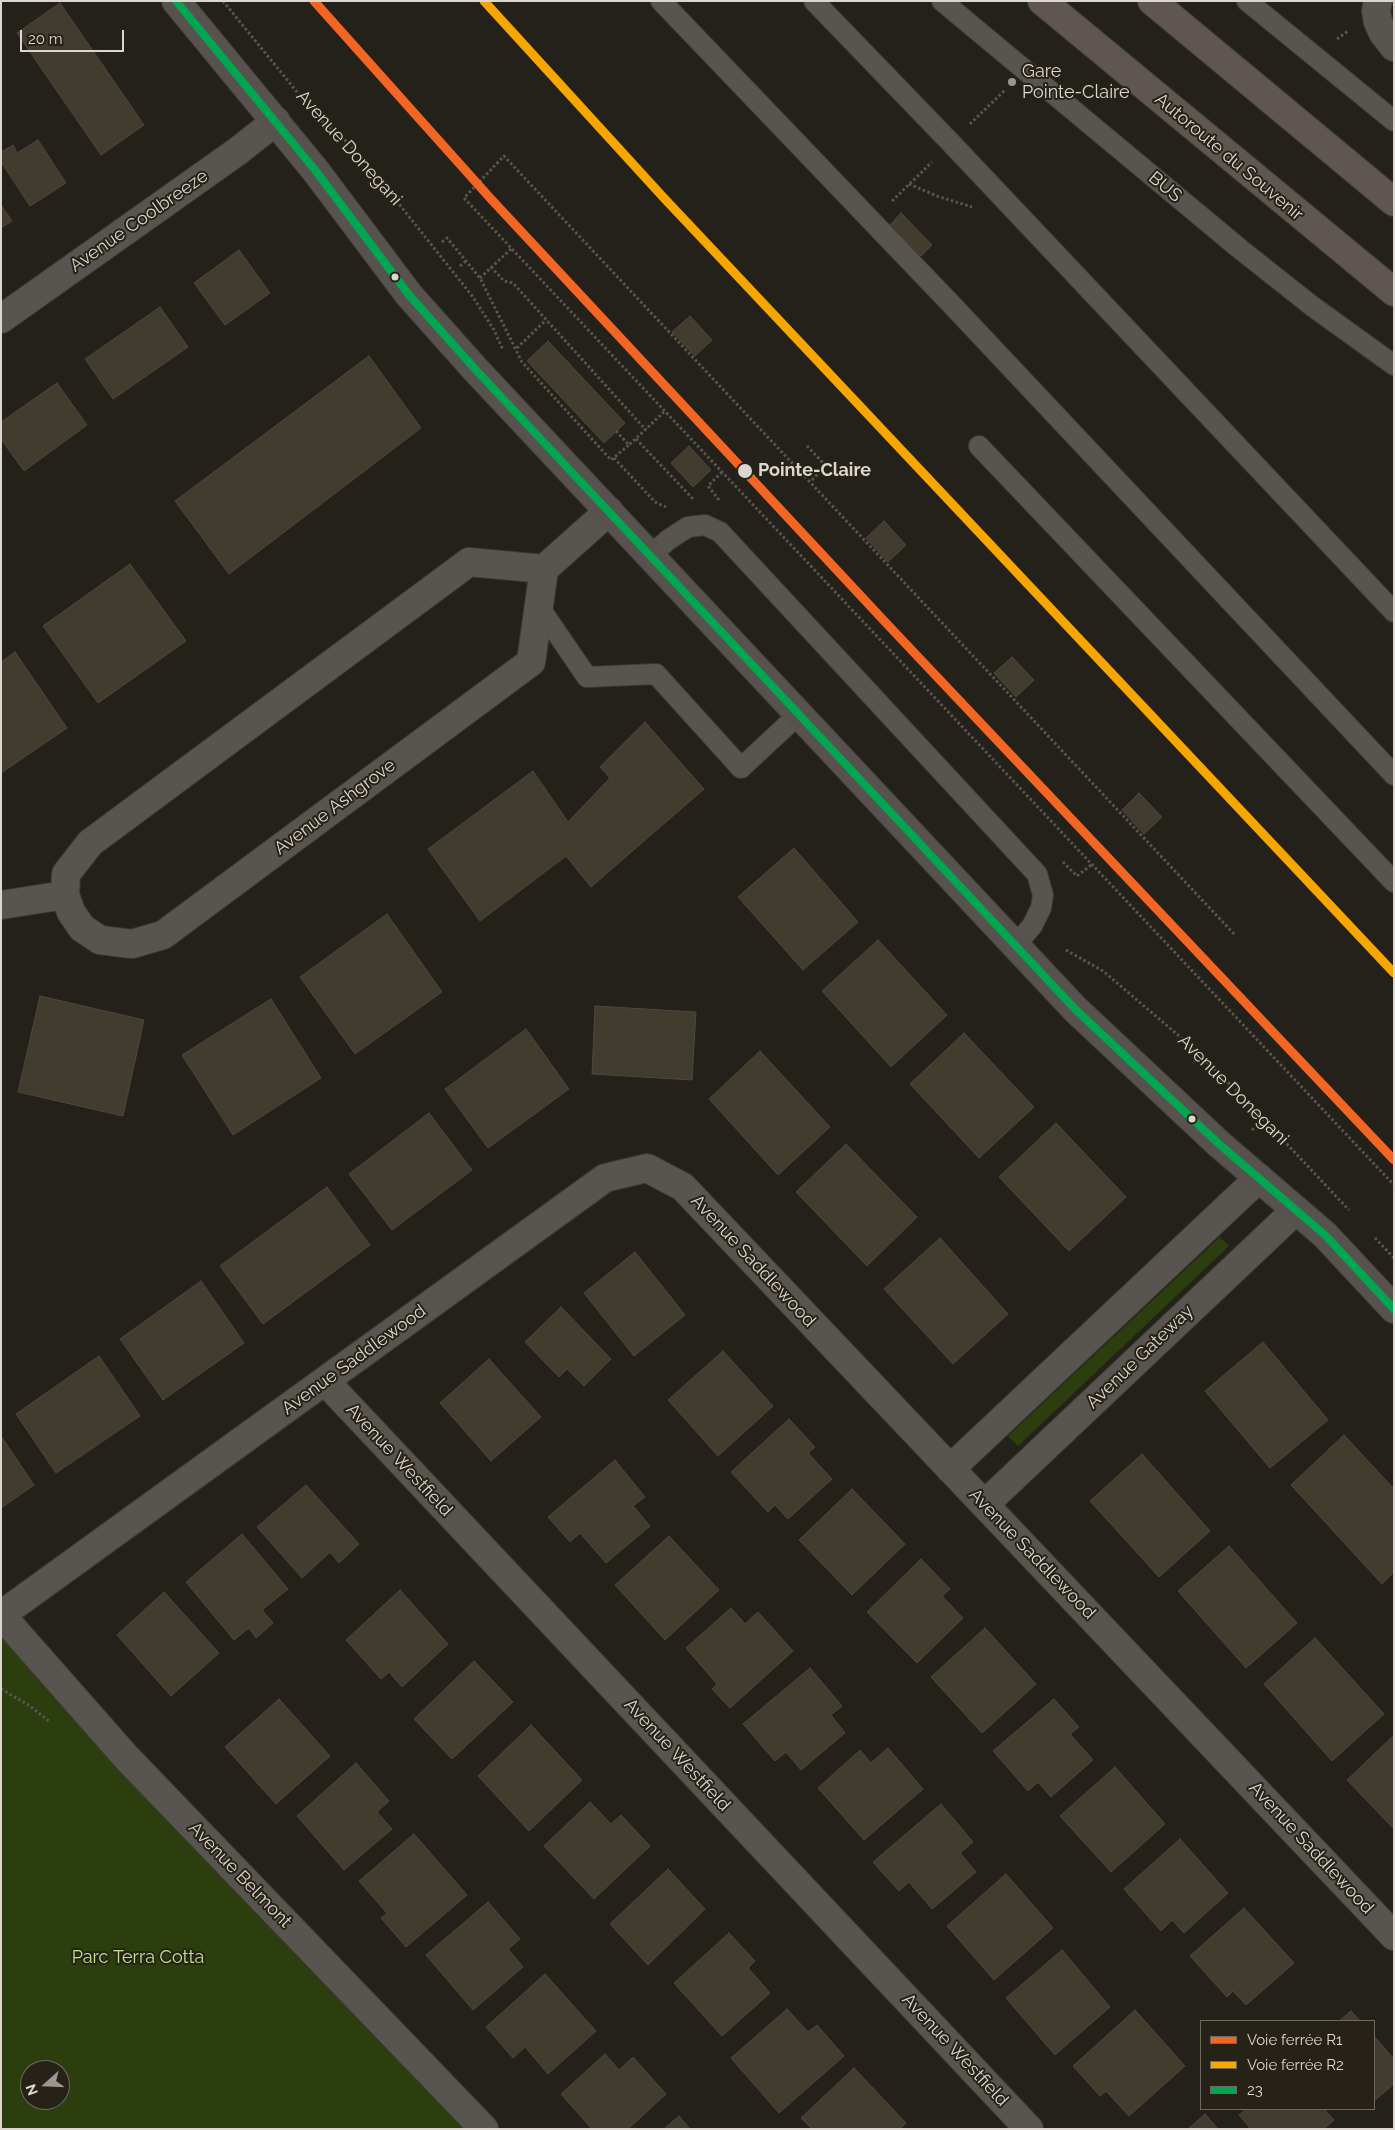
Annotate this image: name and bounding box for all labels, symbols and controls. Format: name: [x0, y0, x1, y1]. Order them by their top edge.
scale bar: [22, 20, 126, 52]
text: 20 m: [28, 30, 63, 48]
place label: Gare Pointe-Claire: [1022, 61, 1130, 104]
marker: Gare Pointe-Claire: [1006, 76, 1018, 88]
street label: Avenue Donegani: [292, 86, 406, 210]
street label: Autoroute du Souvenir: [1150, 89, 1308, 225]
street label: Avenue Coolbreeze: [66, 165, 212, 277]
street label: BUS: [1144, 167, 1186, 207]
unlabelled marker: [390, 272, 400, 282]
place label: Pointe-Claire: [758, 460, 871, 482]
marker: Pointe-Claire: [736, 462, 754, 480]
street label: Avenue Ashgrove: [270, 754, 400, 860]
street label: Avenue Donegani: [1173, 1030, 1293, 1150]
unlabelled marker: [1187, 1114, 1197, 1124]
street label: Avenue Saddlewood: [686, 1190, 820, 1332]
street label: Avenue Saddlewood: [278, 1300, 430, 1420]
street label: Avenue Gateway: [1082, 1301, 1198, 1413]
street label: Avenue Westfield: [341, 1399, 457, 1521]
street label: Avenue Saddlewood: [964, 1484, 1100, 1624]
street label: Avenue Westfield: [619, 1694, 735, 1816]
street label: Avenue Saddlewood: [1244, 1777, 1378, 1919]
street label: Avenue Belmont: [184, 1818, 296, 1932]
park label: Parc Terra Cotta: [72, 1947, 204, 1969]
street label: Avenue Westfield: [897, 1989, 1013, 2111]
legend: [1200, 2020, 1375, 2110]
text: Voie ferrée R1: [1247, 2031, 1342, 2049]
text: Voie ferrée R2: [1247, 2056, 1344, 2074]
north arrow: [20, 2060, 70, 2110]
text: 23: [1247, 2081, 1263, 2099]
text: N: [22, 2082, 41, 2098]

